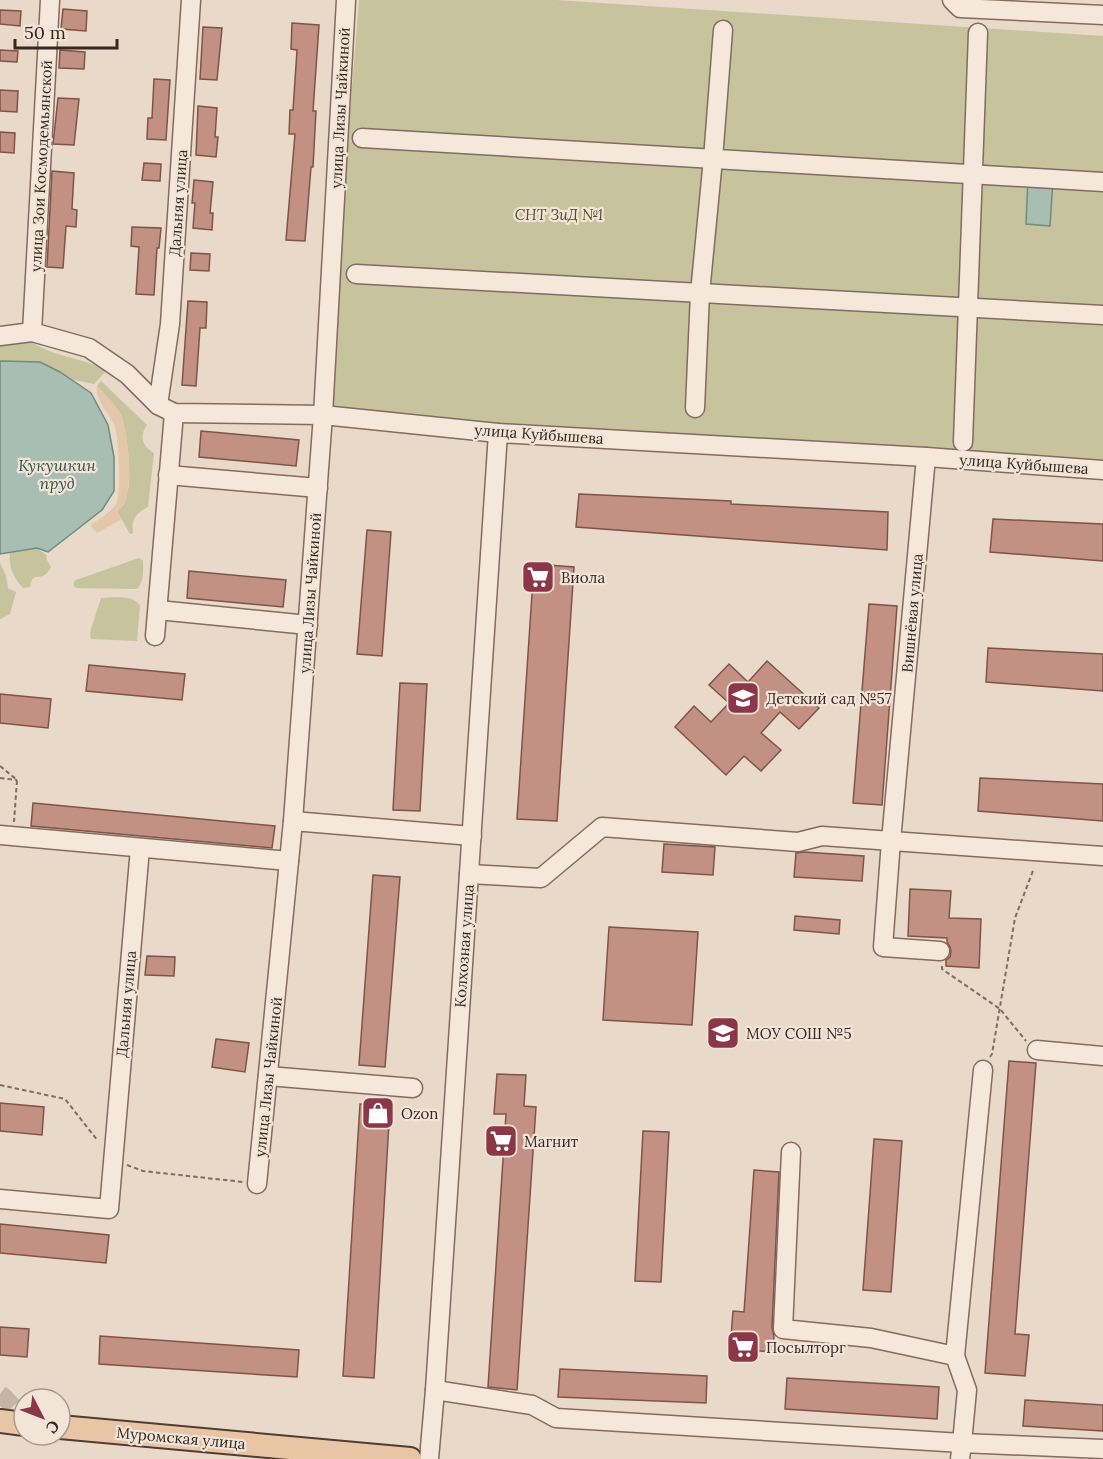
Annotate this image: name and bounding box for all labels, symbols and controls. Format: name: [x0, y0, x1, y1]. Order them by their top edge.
scale bar: [15, 12, 117, 50]
text: 50 m: [24, 21, 66, 44]
street label: улица Лизы Чайкиной: [326, 27, 354, 189]
street label: улица Зои Космодемьянской: [26, 59, 56, 273]
street label: Дальняя улица: [165, 149, 191, 257]
park label: СНТ ЗиД №1: [515, 205, 603, 224]
street label: улица Куйбышева: [474, 420, 605, 448]
street label: улица Куйбышева: [959, 450, 1090, 478]
water label: Кукушкин пруд: [18, 455, 96, 493]
street label: улица Лизы Чайкиной: [295, 512, 325, 674]
street label: Вишнёвая улица: [897, 552, 927, 673]
supermarket icon: Виола: [520, 559, 556, 595]
place label: Виола: [561, 568, 605, 587]
school or university icon: Детский сад №57: [725, 680, 761, 716]
place label: Детский сад №57: [766, 689, 892, 708]
street label: Колхозная улица: [450, 883, 478, 1008]
street label: Дальняя улица: [112, 949, 140, 1058]
street label: улица Лизы Чайкиной: [250, 996, 286, 1158]
school or university icon: МОУ СОШ №5: [705, 1015, 741, 1051]
place label: МОУ СОШ №5: [746, 1024, 852, 1043]
shop icon: Ozon: [360, 1095, 396, 1131]
place label: Ozon: [401, 1104, 438, 1123]
supermarket icon: Магнит: [483, 1123, 519, 1159]
place label: Магнит: [524, 1132, 579, 1151]
supermarket icon: Посылторг: [725, 1329, 761, 1365]
place label: Посылторг: [766, 1338, 846, 1357]
north arrow: [12, 1387, 72, 1447]
text: С: [42, 1416, 64, 1438]
street label: Муромская улица: [116, 1423, 247, 1453]

